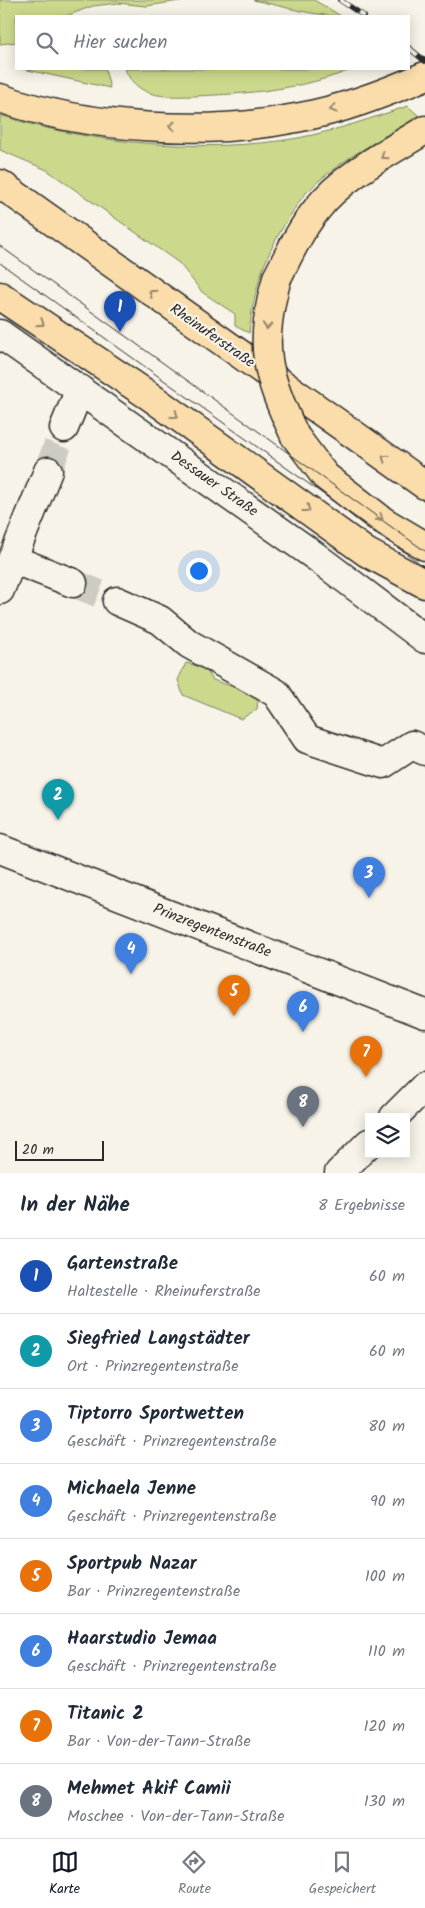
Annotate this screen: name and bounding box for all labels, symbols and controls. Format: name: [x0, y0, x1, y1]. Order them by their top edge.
search box: [15, 15, 410, 70]
text: Hier suchen: [73, 28, 167, 58]
icon: search: [33, 29, 61, 57]
one-way arrow: [328, 103, 337, 114]
one-way arrow: [167, 121, 175, 131]
one-way arrow: [380, 150, 389, 159]
one-way arrow: [148, 290, 158, 299]
pin: 1: [104, 291, 136, 332]
street label: Rheinuferstraße: [164, 298, 260, 374]
one-way arrow: [35, 317, 44, 326]
one-way arrow: [262, 322, 273, 330]
one-way arrow: [169, 409, 178, 417]
street label: Dessauer Straße: [165, 445, 263, 523]
one-way arrow: [381, 455, 390, 464]
one-way arrow: [301, 504, 310, 512]
one-way arrow: [374, 512, 384, 521]
your location: [186, 558, 212, 584]
pin: 2: [42, 779, 74, 820]
pin: 3: [353, 857, 385, 898]
street label: Prinzregentenstraße: [149, 897, 275, 965]
pin: 4: [115, 933, 147, 974]
pin: 5: [218, 975, 250, 1016]
pin: 6: [287, 991, 319, 1032]
pin: 7: [350, 1036, 382, 1077]
pin: 8: [287, 1086, 319, 1127]
map controls: [365, 1113, 410, 1158]
button: layers: [365, 1113, 410, 1158]
scale bar: [15, 1138, 104, 1161]
text: 20 m: [22, 1139, 54, 1161]
text: In der Nähe: [20, 1189, 130, 1222]
text: 8 Ergebnisse: [318, 1193, 405, 1218]
text: Gartenstraße: [67, 1249, 178, 1279]
text: 1: [34, 1264, 38, 1289]
text: 60 m: [369, 1264, 405, 1289]
text: Haltestelle · Rheinuferstraße: [67, 1279, 260, 1304]
text: Siegfried Langstädter: [67, 1324, 250, 1354]
text: 2: [31, 1339, 41, 1364]
text: 60 m: [369, 1339, 405, 1364]
text: Ort · Prinzregentenstraße: [67, 1354, 238, 1379]
text: Tiptorro Sportwetten: [67, 1399, 244, 1429]
text: 3: [32, 1414, 40, 1439]
text: 80 m: [368, 1414, 405, 1439]
text: Geschäft · Prinzregentenstraße: [67, 1429, 276, 1454]
text: Michaela Jenne: [67, 1474, 196, 1504]
text: 4: [32, 1489, 40, 1514]
text: 90 m: [370, 1489, 405, 1514]
text: Geschäft · Prinzregentenstraße: [67, 1504, 276, 1529]
text: Sportpub Nazar: [67, 1549, 197, 1579]
text: 5: [32, 1564, 40, 1589]
text: 100 m: [365, 1564, 405, 1589]
text: Bar · Prinzregentenstraße: [67, 1579, 240, 1604]
text: Haarstudio Jemaa: [67, 1624, 217, 1654]
text: 6: [32, 1639, 40, 1664]
text: 110 m: [368, 1639, 405, 1664]
text: Geschäft · Prinzregentenstraße: [67, 1654, 276, 1679]
text: Titanic 2: [67, 1699, 144, 1729]
text: 7: [32, 1714, 40, 1739]
text: 120 m: [364, 1714, 405, 1739]
text: Bar · Von-der-Tann-Straße: [67, 1729, 251, 1754]
text: Mehmet Akif Camii: [67, 1774, 231, 1804]
text: 8: [31, 1789, 41, 1814]
text: 130 m: [364, 1789, 405, 1814]
text: Moschee · Von-der-Tann-Straße: [67, 1804, 284, 1829]
tab: Karte: [49, 1848, 80, 1900]
tab: Route: [178, 1848, 211, 1900]
tab: Gespeichert: [309, 1848, 376, 1900]

